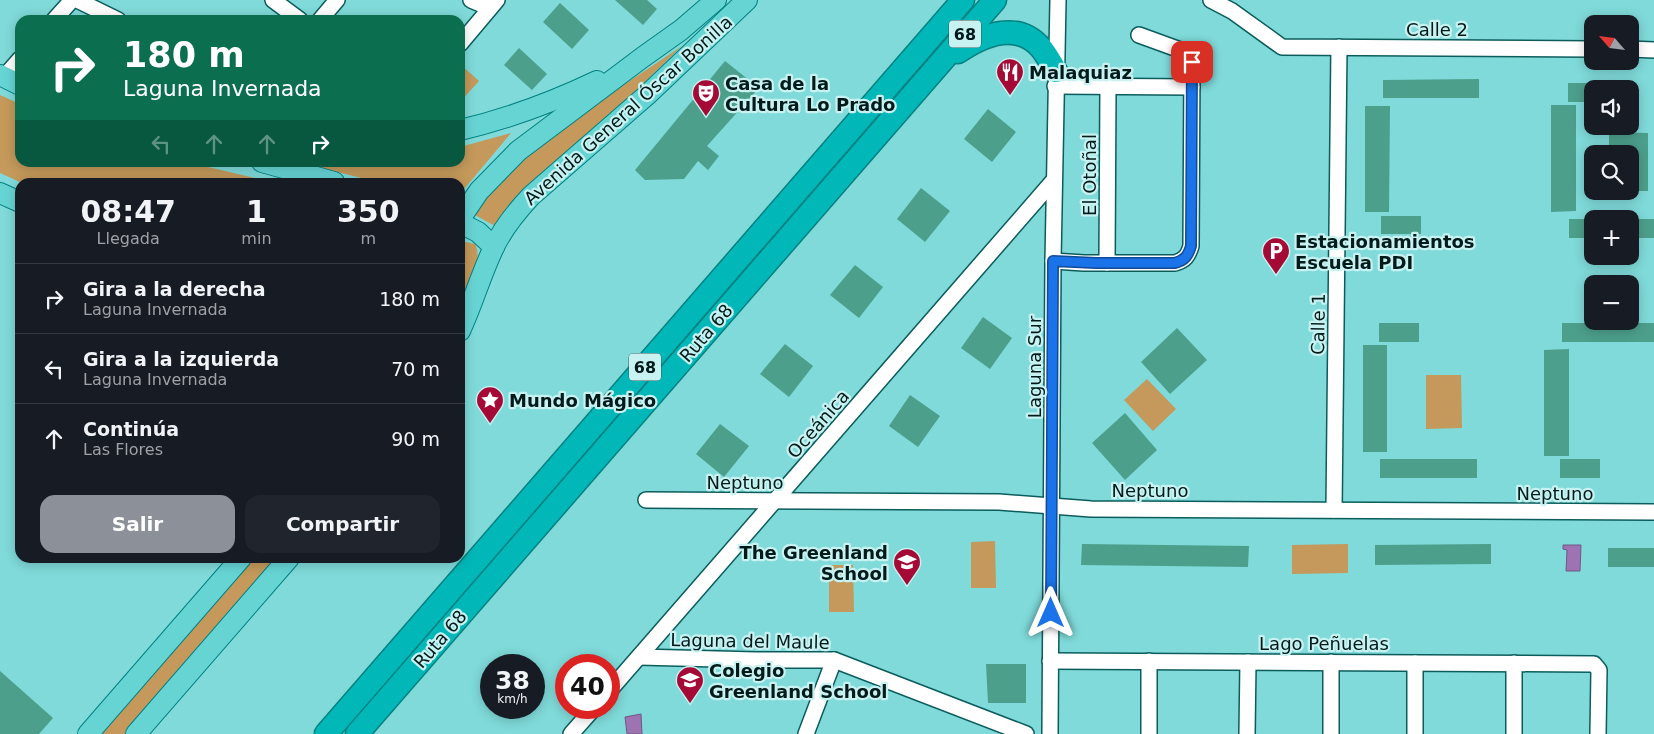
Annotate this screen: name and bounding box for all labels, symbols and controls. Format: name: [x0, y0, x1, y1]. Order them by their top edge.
street label: Avenida General Óscar Bonilla: [520, 11, 736, 209]
north arrow: [1584, 15, 1639, 70]
map controls: [1584, 15, 1639, 330]
street label: Calle 2: [1406, 19, 1468, 40]
road number: 68: [949, 20, 981, 48]
icon: right: [40, 35, 105, 100]
text: 180 m: [123, 35, 245, 75]
pin: [1171, 41, 1213, 83]
icon: arrive: [1178, 48, 1206, 76]
restaurant icon: Malaquiaz: [995, 57, 1025, 96]
place label: Malaquiaz: [1029, 62, 1132, 83]
place label: Casa de la Cultura Lo Prado: [725, 73, 895, 115]
text: Laguna Invernada: [123, 76, 322, 101]
theatre icon: Casa de la Cultura Lo Prado: [691, 78, 721, 117]
button: sound: [1584, 80, 1639, 135]
icon: left: [147, 130, 175, 158]
icon: ahead: [200, 130, 228, 158]
icon: ahead: [253, 130, 281, 158]
icon: right: [306, 130, 334, 158]
street label: El Otoñal: [1079, 134, 1100, 216]
button: search: [1584, 145, 1639, 200]
text: 08:47: [80, 194, 176, 229]
text: 1: [246, 194, 267, 229]
text: 350: [337, 194, 400, 229]
button: +: [1584, 210, 1639, 265]
text: Llegada: [97, 229, 160, 248]
text: min: [241, 229, 272, 248]
text: m: [360, 229, 376, 248]
place label: Estacionamientos Escuela PDI: [1295, 231, 1475, 273]
parking icon: Estacionamientos Escuela PDI: [1261, 236, 1291, 275]
button: −: [1584, 275, 1639, 330]
text: Gira a la derecha: [83, 278, 266, 300]
icon: right: [40, 285, 68, 313]
text: 180 m: [379, 288, 440, 310]
street label: Calle 1: [1307, 293, 1329, 355]
text: Laguna Invernada: [83, 300, 227, 319]
street label: Ruta 68: [675, 300, 737, 366]
street label: Laguna Sur: [1024, 315, 1045, 418]
text: Gira a la izquierda: [83, 348, 279, 370]
road number: 68: [629, 354, 661, 381]
icon: left: [40, 355, 68, 383]
text: 70 m: [391, 358, 440, 380]
text: Laguna Invernada: [83, 370, 227, 389]
place icon: Mundo Mágico: [475, 385, 505, 424]
street label: Oceánica: [783, 386, 853, 462]
place label: Mundo Mágico: [509, 390, 656, 411]
text: Continúa: [83, 418, 179, 440]
icon: ahead: [40, 425, 68, 453]
text: 90 m: [391, 428, 440, 450]
text: Las Flores: [83, 440, 163, 459]
street label: Neptuno: [707, 472, 783, 493]
street label: Neptuno: [1112, 480, 1188, 501]
street label: Neptuno: [1517, 483, 1593, 504]
button: Salir: [40, 495, 235, 553]
button: Compartir: [245, 495, 440, 553]
place label: The Greenland School: [740, 542, 888, 584]
school or university icon: The Greenland School: [892, 547, 922, 586]
position arrow: [1024, 586, 1076, 638]
street label: Ruta 68: [409, 606, 471, 672]
street label: Laguna del Maule: [670, 629, 830, 653]
street label: Lago Peñuelas: [1259, 633, 1389, 654]
speed limit sign: 40: [555, 654, 620, 719]
place label: Colegio Greenland School: [709, 660, 888, 702]
school or university icon: Colegio Greenland School: [675, 665, 705, 704]
text: 38: [495, 666, 530, 695]
text: km/h: [497, 692, 528, 706]

